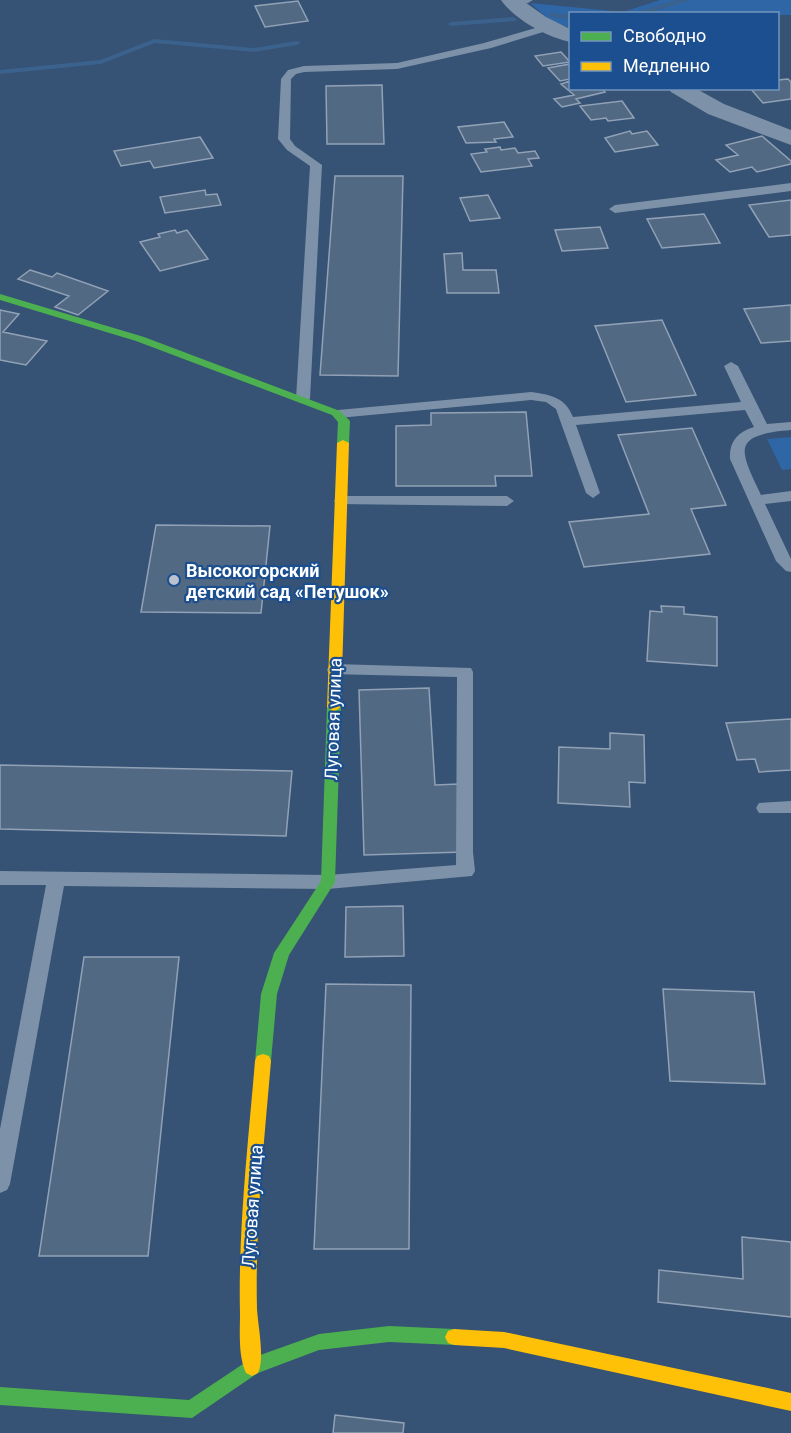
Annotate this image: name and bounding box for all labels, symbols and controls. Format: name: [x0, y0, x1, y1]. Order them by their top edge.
legend: [569, 12, 779, 90]
text: Свободно: [623, 25, 706, 46]
text: Медленно: [623, 55, 710, 76]
place label: Высокогорский детский сад «Петушок»: [186, 560, 389, 602]
marker: Высокогорский детский сад «Петушок»: [167, 573, 181, 587]
street label: Луговая улица: [320, 657, 346, 781]
street label: Луговая улица: [237, 1144, 267, 1268]

